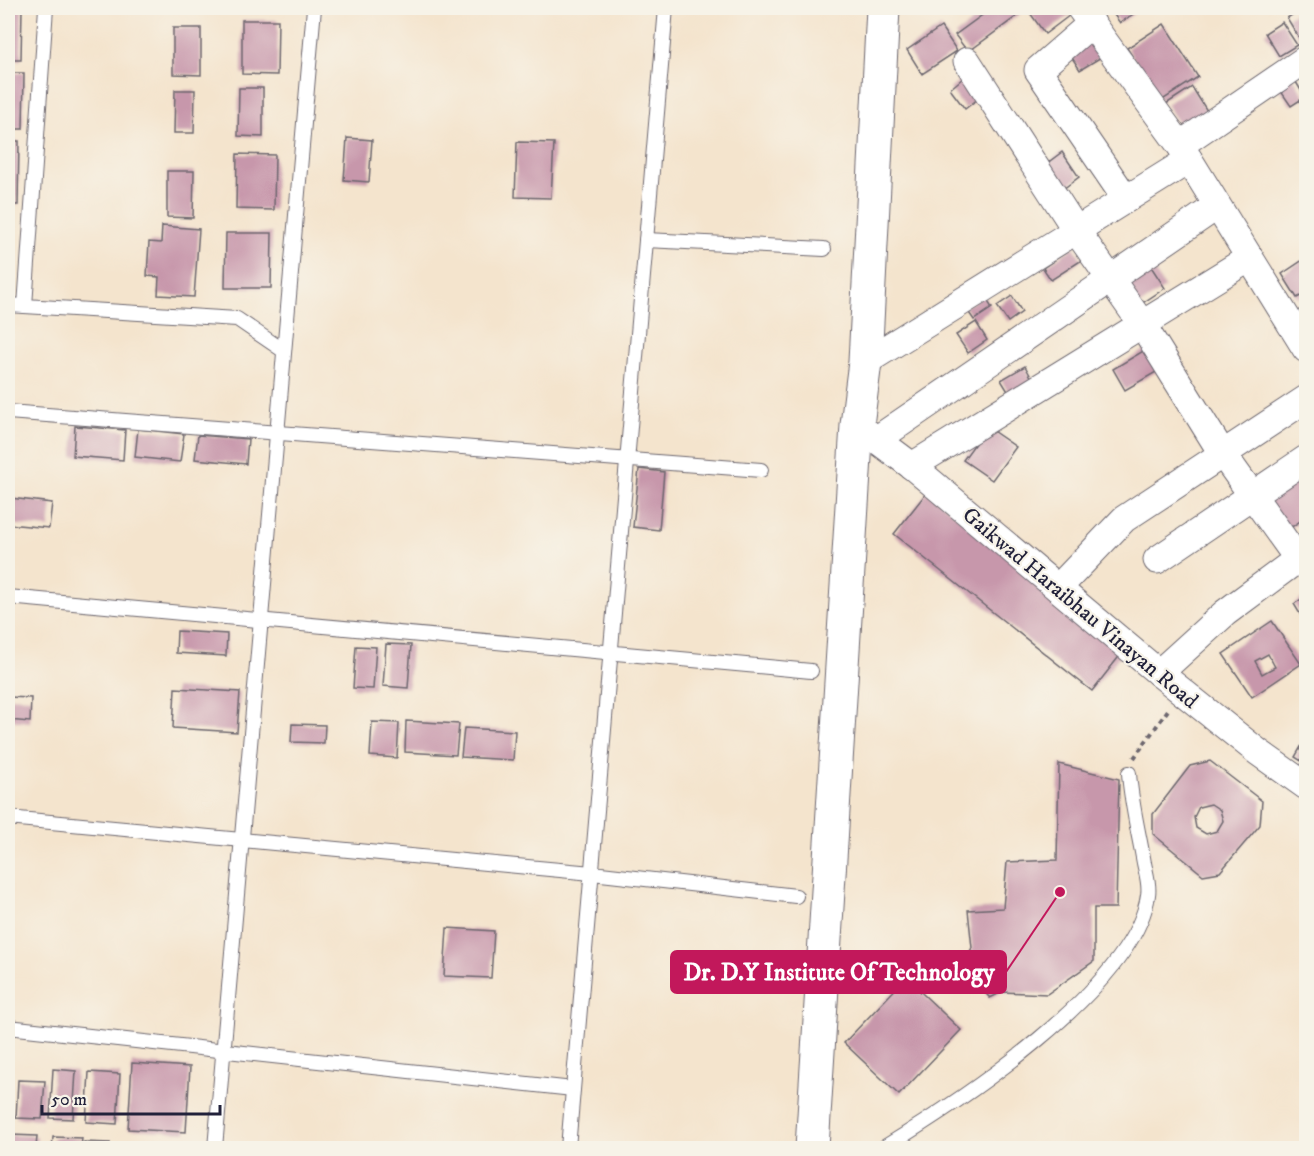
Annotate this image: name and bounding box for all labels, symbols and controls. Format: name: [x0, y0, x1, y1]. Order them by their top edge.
street label: Gaikwad Haraibhau Vinayan Road: [957, 502, 1203, 715]
callout: Dr. D.Y Institute Of Technology: [671, 951, 1006, 993]
text: Dr. D.Y Institute Of Technology: [683, 958, 995, 988]
scale bar: [42, 1078, 220, 1116]
text: 50 m: [51, 1089, 87, 1111]

